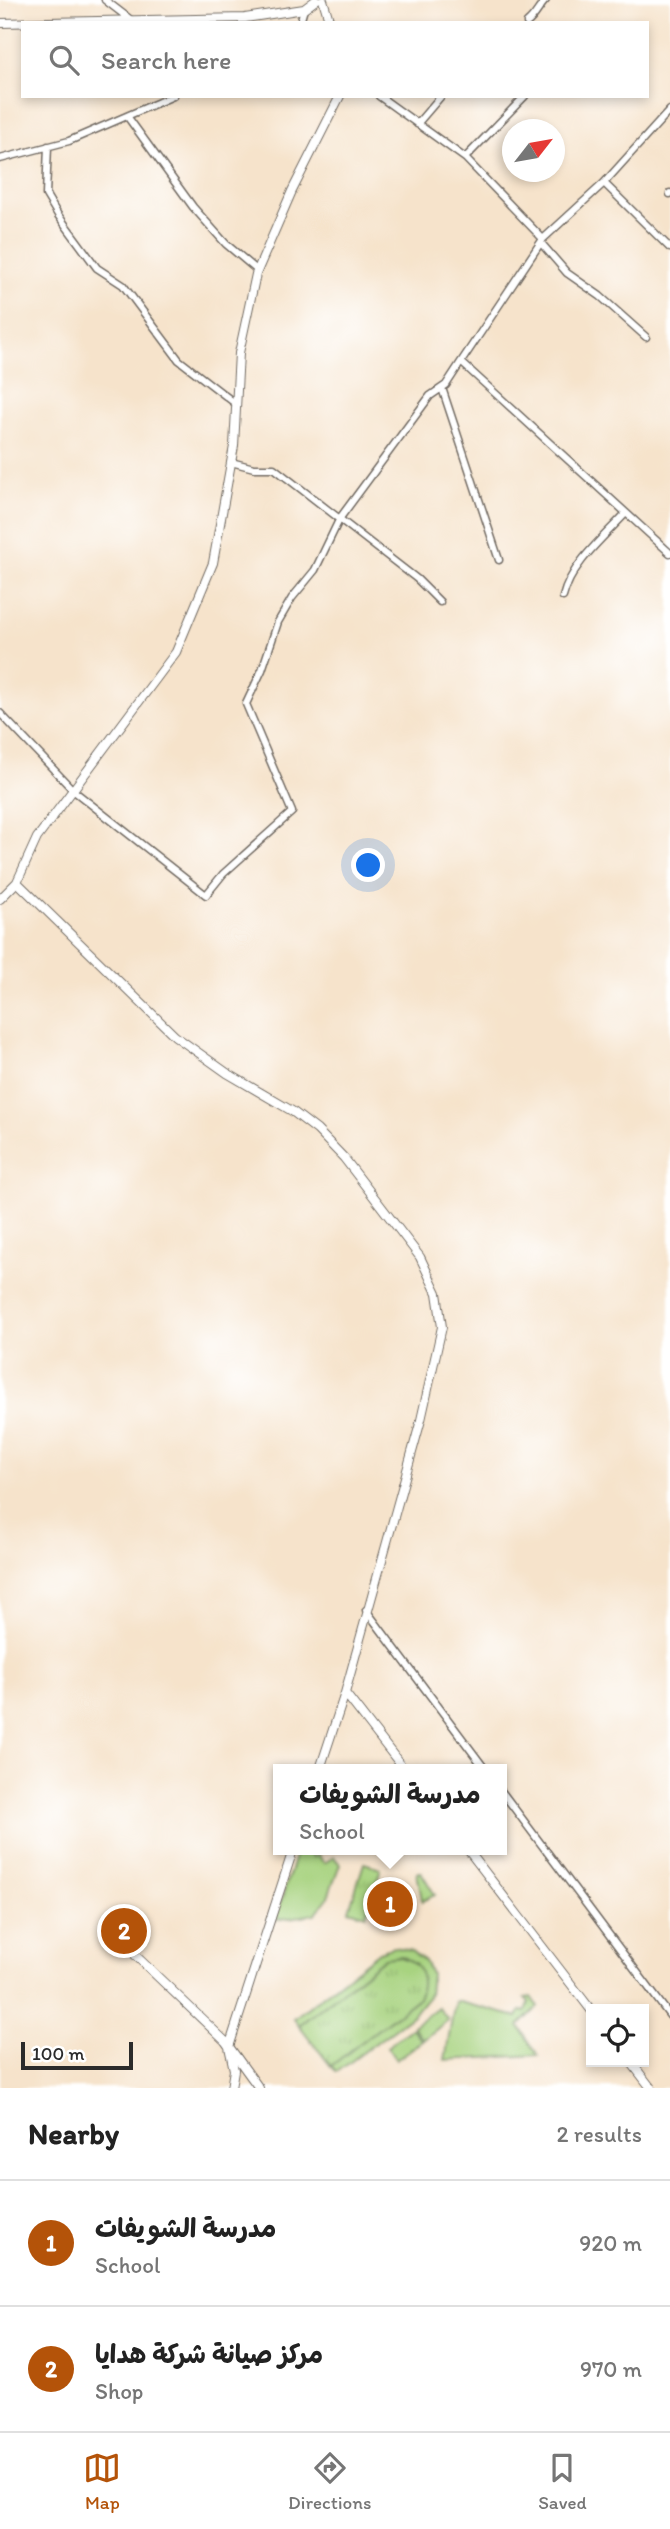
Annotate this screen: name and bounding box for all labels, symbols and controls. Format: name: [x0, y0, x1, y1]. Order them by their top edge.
search box: [21, 21, 649, 98]
icon: search: [45, 41, 83, 79]
text: Search here: [101, 44, 231, 76]
north arrow: [502, 119, 565, 182]
your location: [351, 848, 385, 882]
popup: [273, 1764, 507, 1855]
text: مدرسة الشويفات: [299, 1778, 481, 1810]
text: School: [299, 1817, 365, 1845]
pin: 1: [367, 1878, 413, 1930]
pin: 2: [101, 1905, 147, 1957]
map controls: [586, 2004, 649, 2067]
button: locate: [586, 2004, 649, 2067]
scale bar: [21, 2039, 133, 2071]
text: 100 m: [32, 2042, 84, 2065]
text: Nearby: [28, 2115, 119, 2152]
text: 2 results: [556, 2120, 642, 2148]
text: مدرسة الشويفات: [95, 2212, 276, 2244]
text: 1: [46, 2229, 56, 2257]
text: 920 m: [579, 2229, 642, 2257]
text: School: [95, 2251, 160, 2279]
text: مركز صيانة شركة هدايا: [95, 2338, 323, 2370]
text: 2: [45, 2355, 57, 2383]
text: 970 m: [580, 2355, 642, 2383]
text: Shop: [95, 2377, 143, 2405]
tab: Map: [83, 2449, 121, 2514]
tab: Directions: [288, 2449, 372, 2514]
tab: Saved: [538, 2449, 587, 2514]

